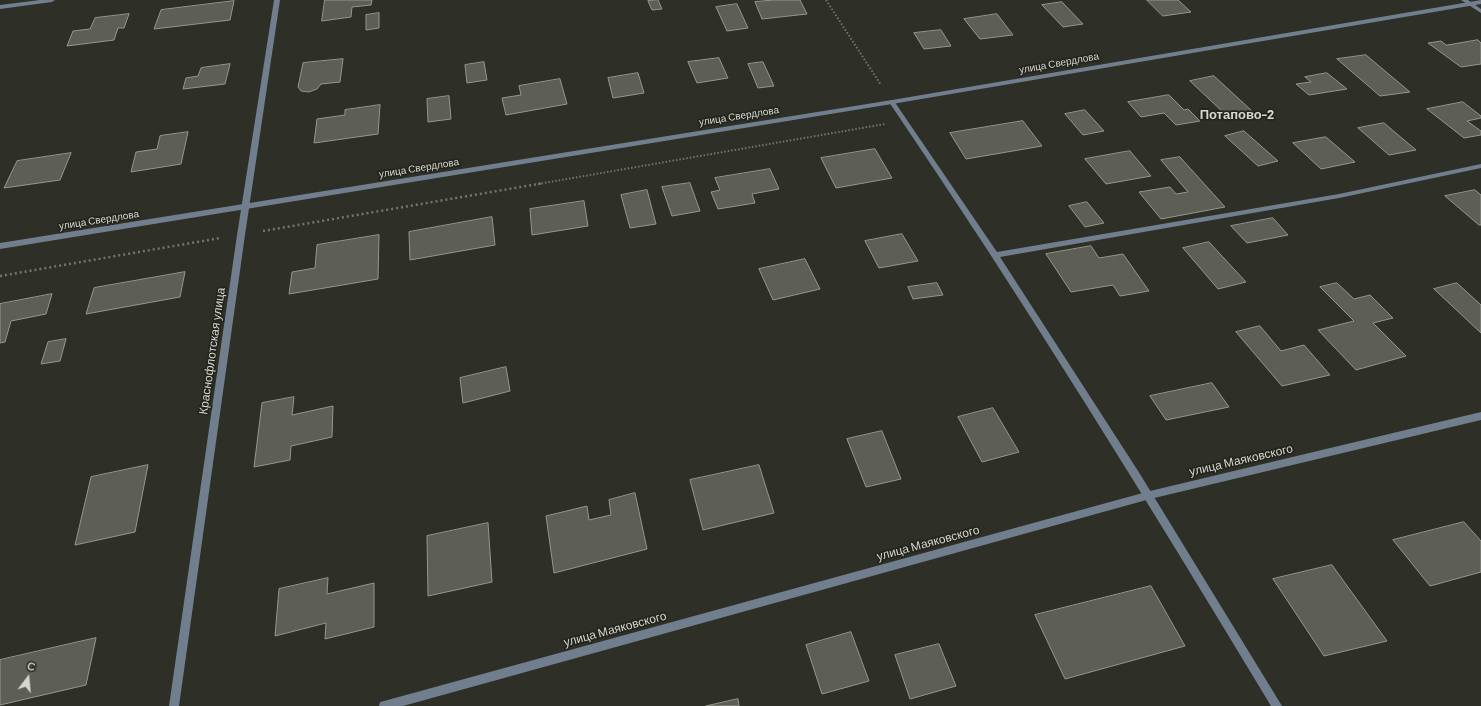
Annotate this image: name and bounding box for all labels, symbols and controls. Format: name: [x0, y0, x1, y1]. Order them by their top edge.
street label: улица Свердлова: [1018, 50, 1100, 76]
street label: улица Свердлова: [698, 104, 780, 128]
district label: Потапово-2: [1200, 107, 1274, 123]
street label: улица Свердлова: [378, 156, 460, 180]
street label: улица Свердлова: [58, 208, 140, 232]
street label: Краснофлотская улица: [196, 287, 228, 415]
street label: улица Маяковского: [1188, 441, 1294, 479]
street label: улица Маяковского: [875, 522, 981, 564]
street label: улица Маяковского: [562, 608, 668, 650]
north arrow: [8, 658, 48, 698]
text: С: [26, 659, 37, 673]

